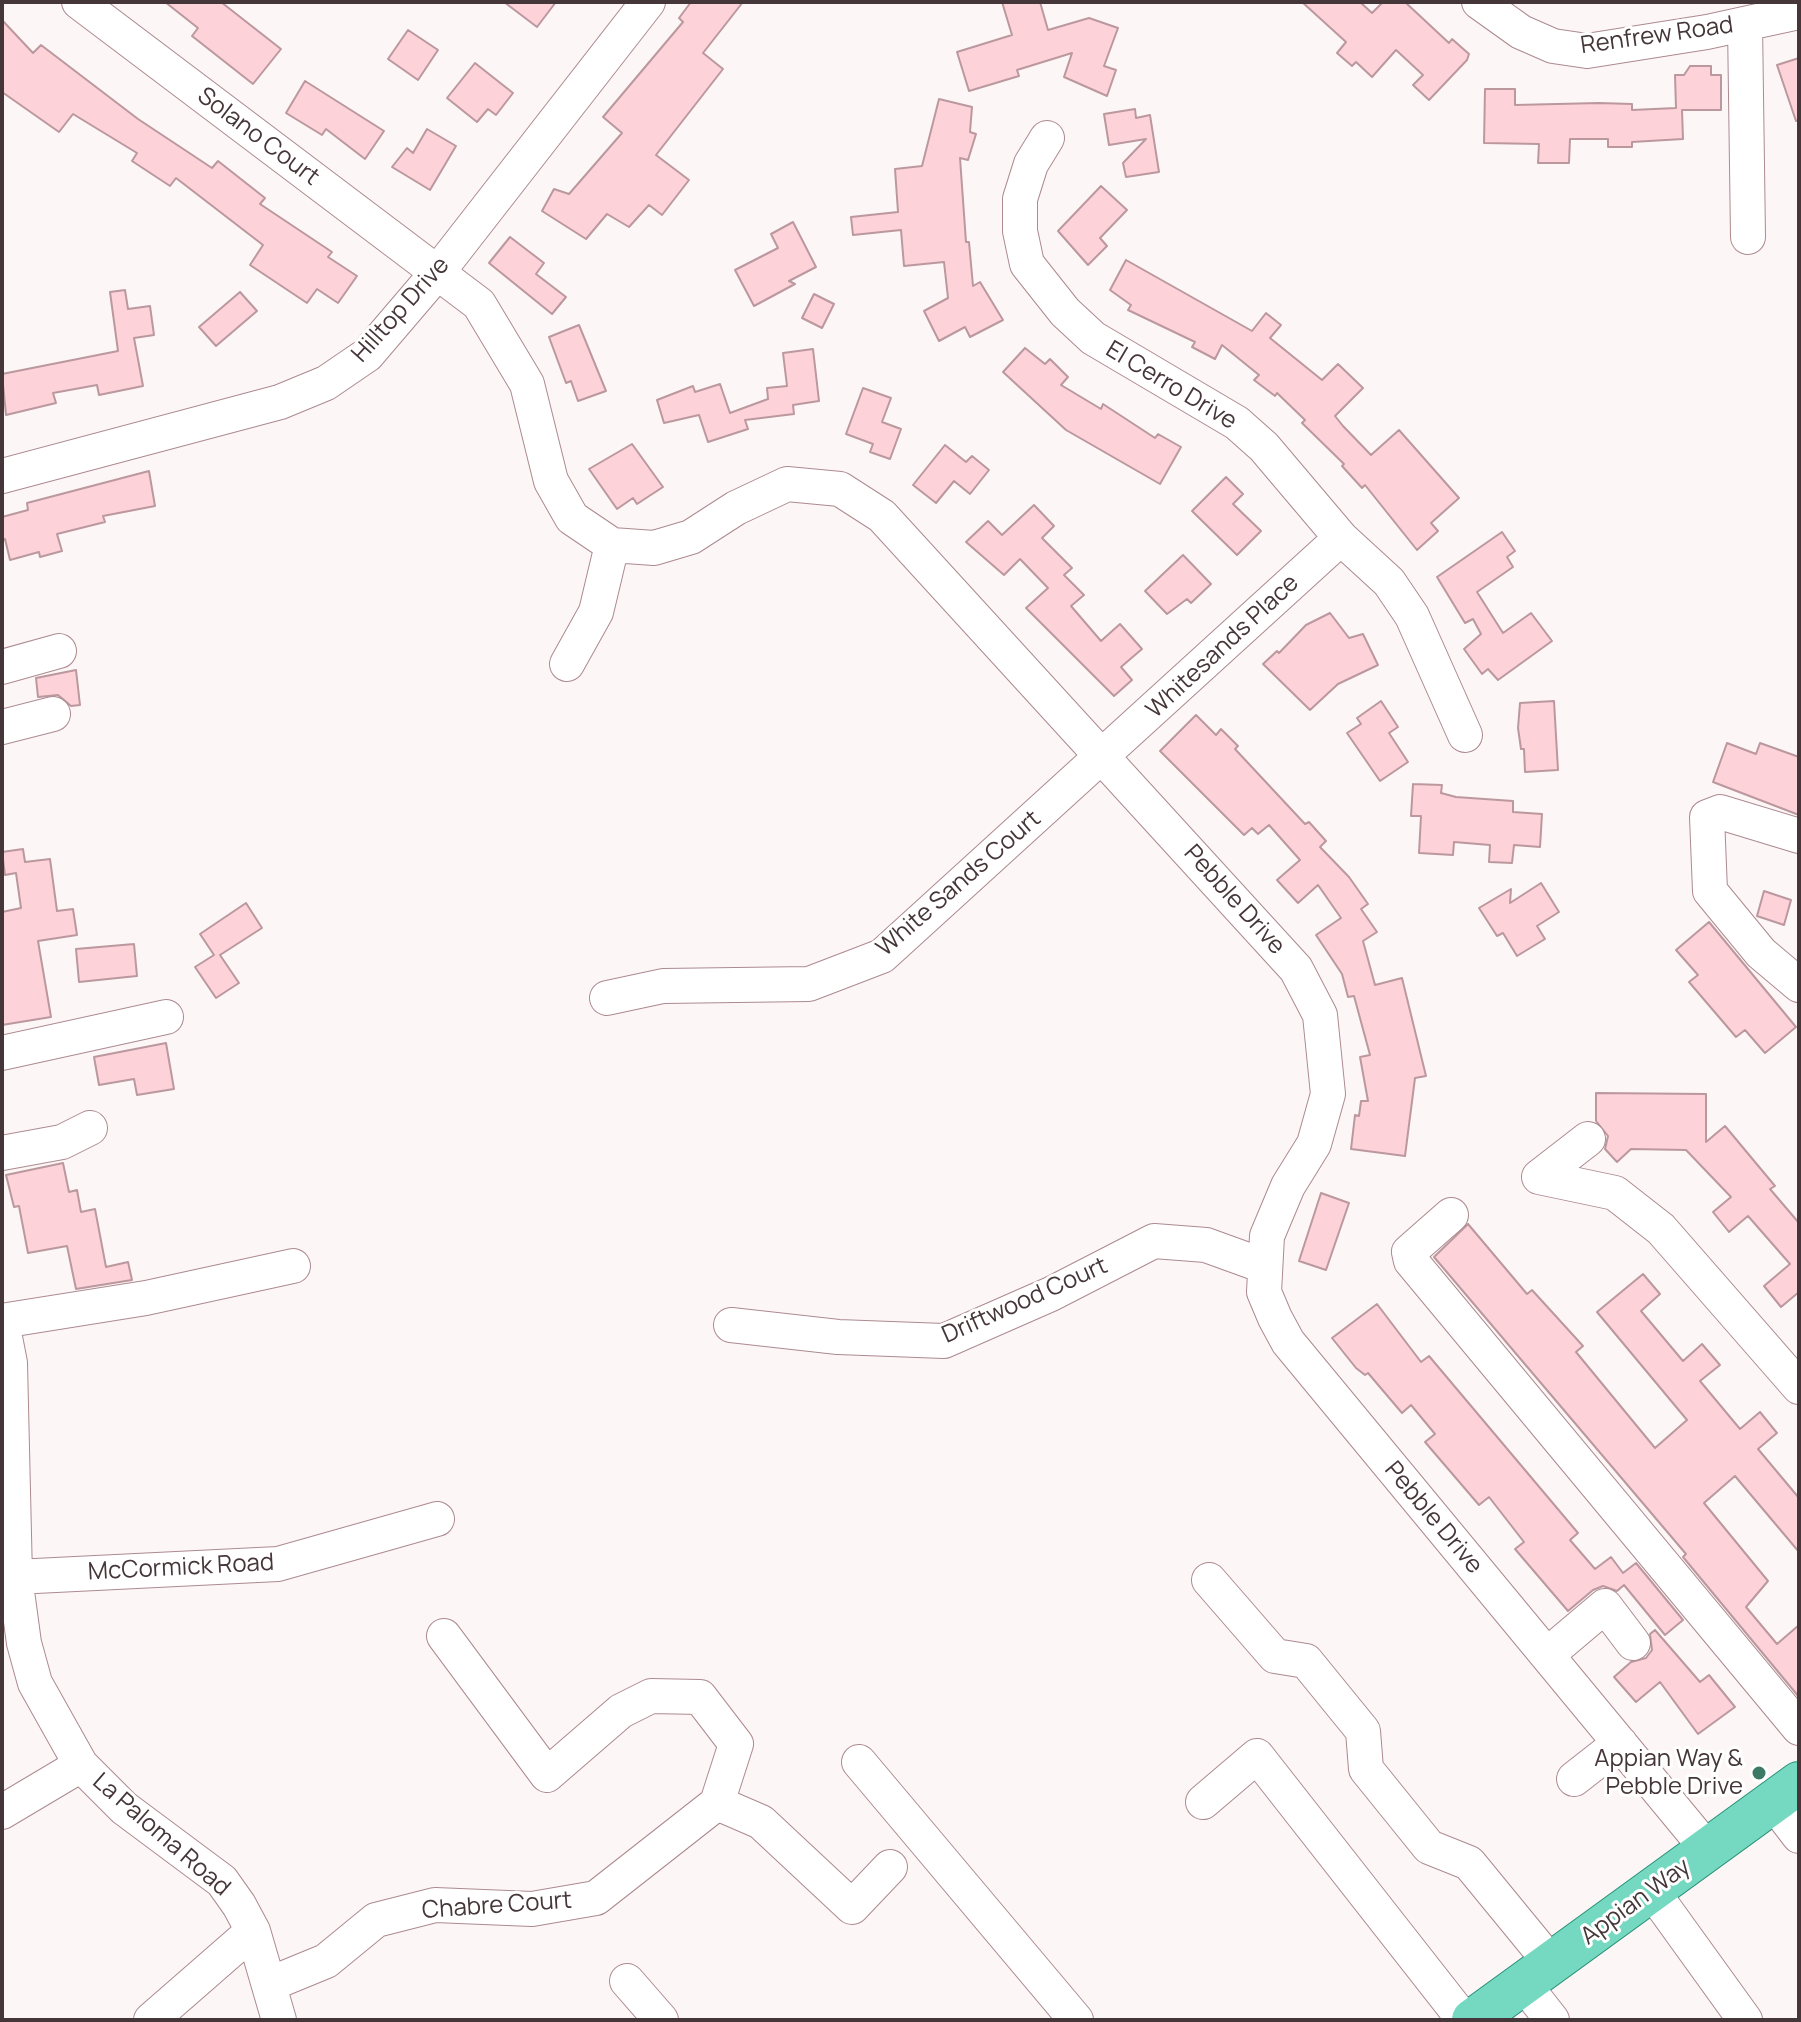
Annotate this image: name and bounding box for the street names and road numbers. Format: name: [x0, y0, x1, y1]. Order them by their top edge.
street label: Renfrew Road: [1579, 11, 1735, 61]
street label: Solano Court: [191, 82, 325, 192]
street label: Hilltop Drive: [346, 251, 456, 369]
street label: El Cerro Drive: [1100, 336, 1242, 436]
street label: Whitesands Place: [1141, 569, 1305, 725]
street label: White Sands Court: [871, 805, 1047, 963]
street label: Pebble Drive: [1177, 839, 1291, 961]
street label: Driftwood Court: [938, 1252, 1112, 1350]
street label: Pebble Drive: [1378, 1456, 1488, 1580]
street label: McCormick Road: [87, 1549, 275, 1587]
street label: La Paloma Road: [86, 1767, 236, 1903]
street label: Appian Way: [1576, 1853, 1696, 1951]
street label: Chabre Court: [421, 1886, 573, 1926]

